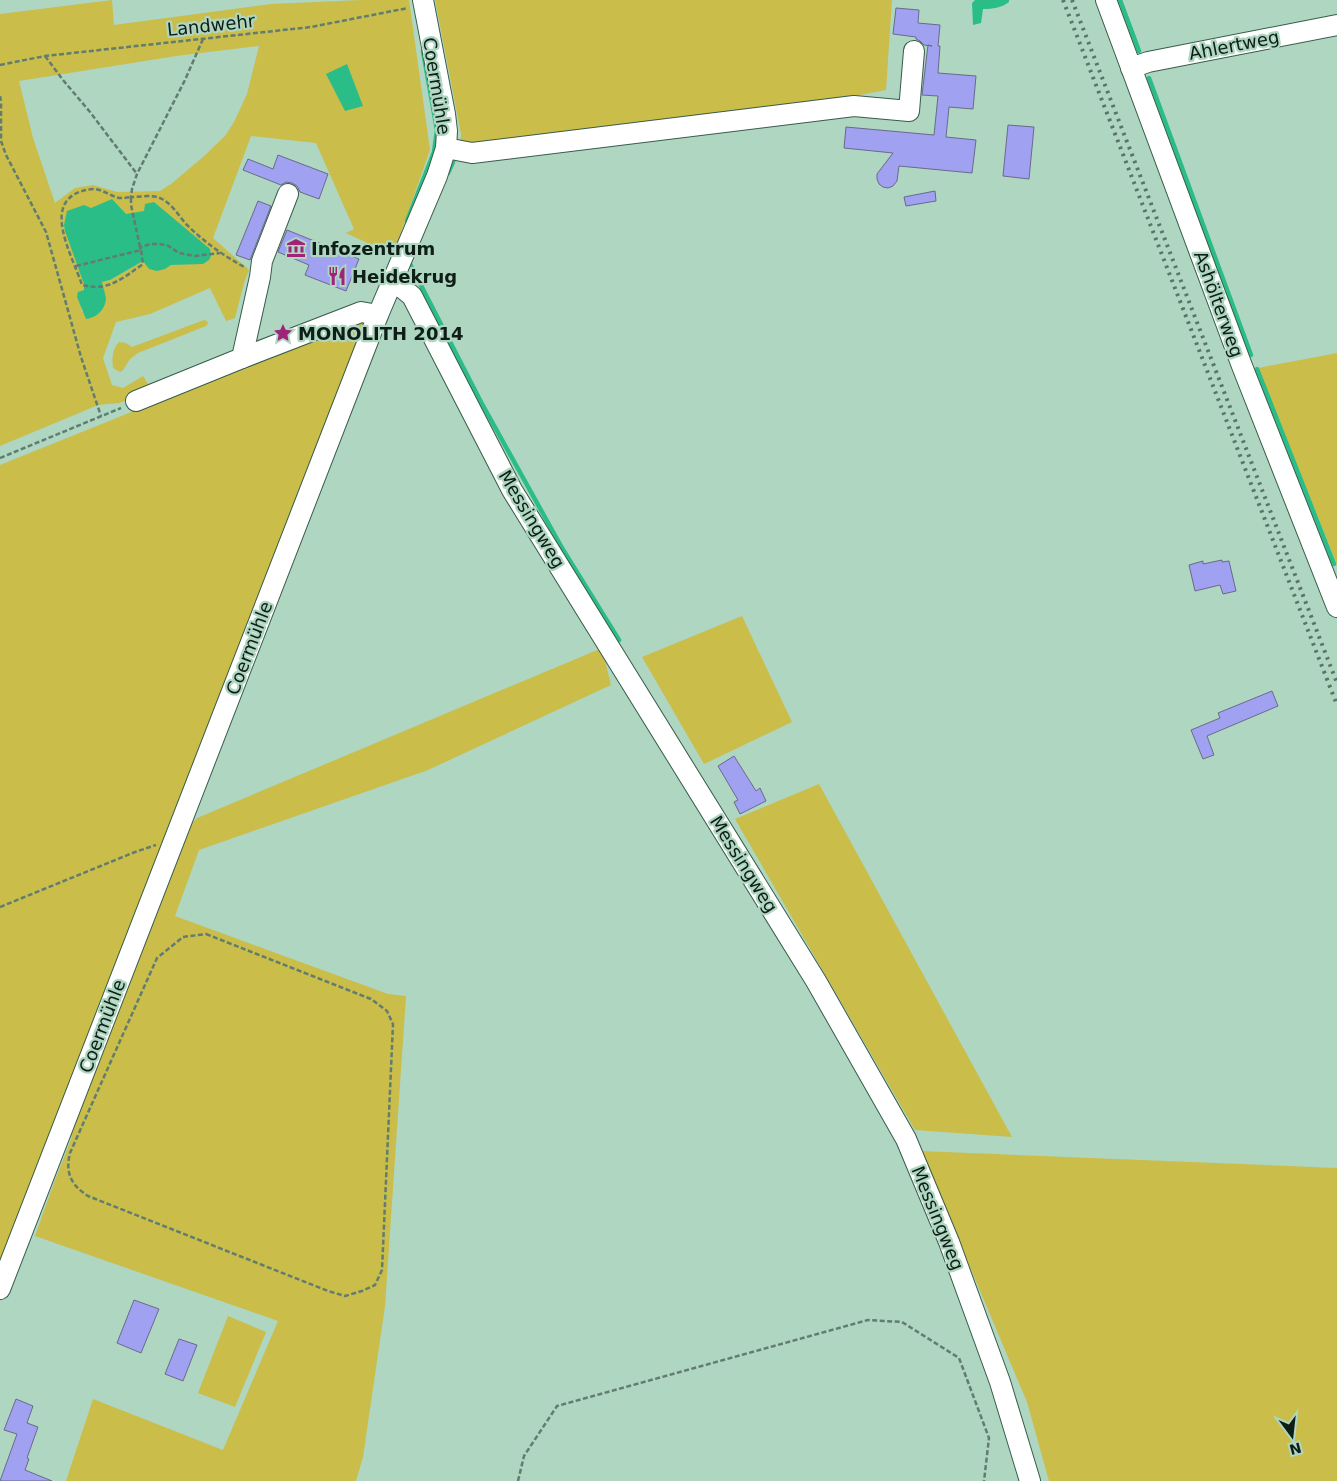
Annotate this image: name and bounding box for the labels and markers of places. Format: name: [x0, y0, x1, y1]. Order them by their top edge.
museum icon: Infozentrum: [285, 237, 307, 259]
place label: Infozentrum: [311, 238, 435, 259]
restaurant icon: Heidekrug: [326, 265, 348, 287]
place label: Heidekrug: [352, 266, 457, 287]
place icon: MONOLITH 2014: [272, 322, 294, 344]
place label: MONOLITH 2014: [298, 323, 463, 344]

